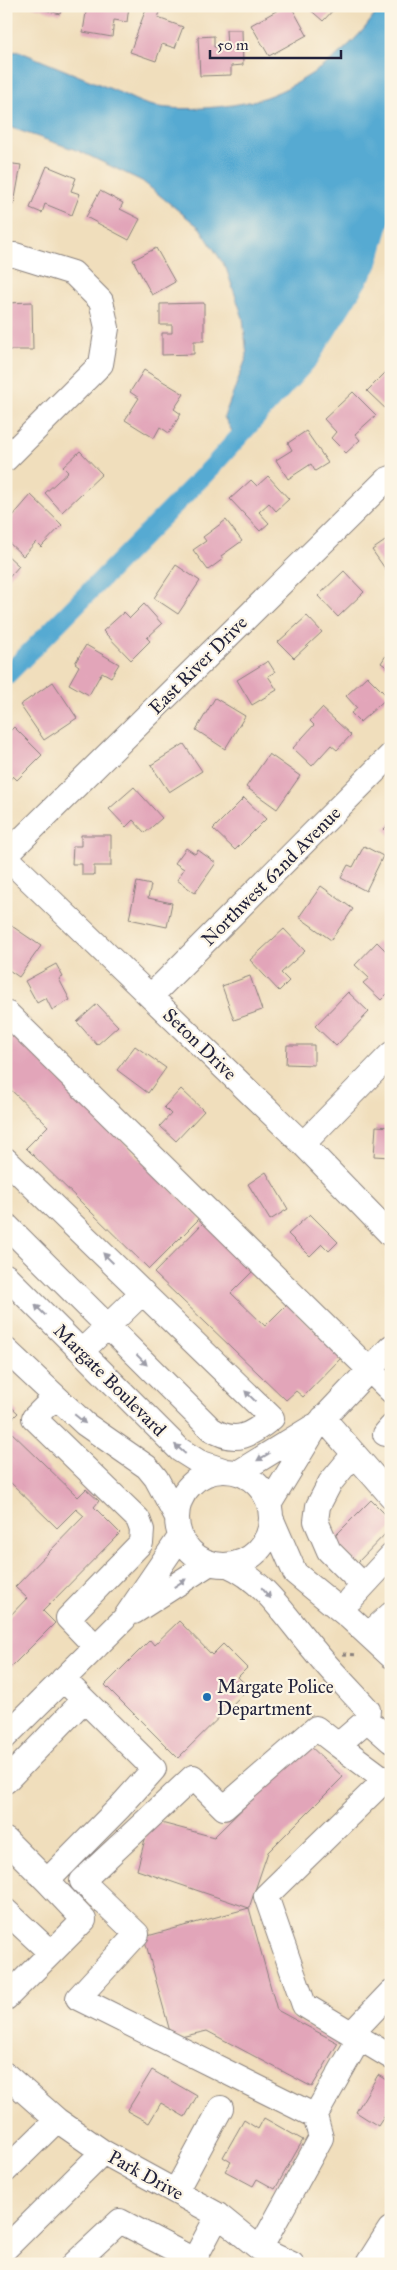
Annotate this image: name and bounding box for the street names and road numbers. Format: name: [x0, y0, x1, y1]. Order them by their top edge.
street label: East River Drive: [144, 611, 252, 719]
street label: Northwest 62nd Avenue: [197, 801, 346, 950]
street label: Seton Drive: [158, 1003, 242, 1085]
street label: Margate Boulevard: [48, 1319, 171, 1442]
street label: Park Drive: [104, 2145, 188, 2205]

